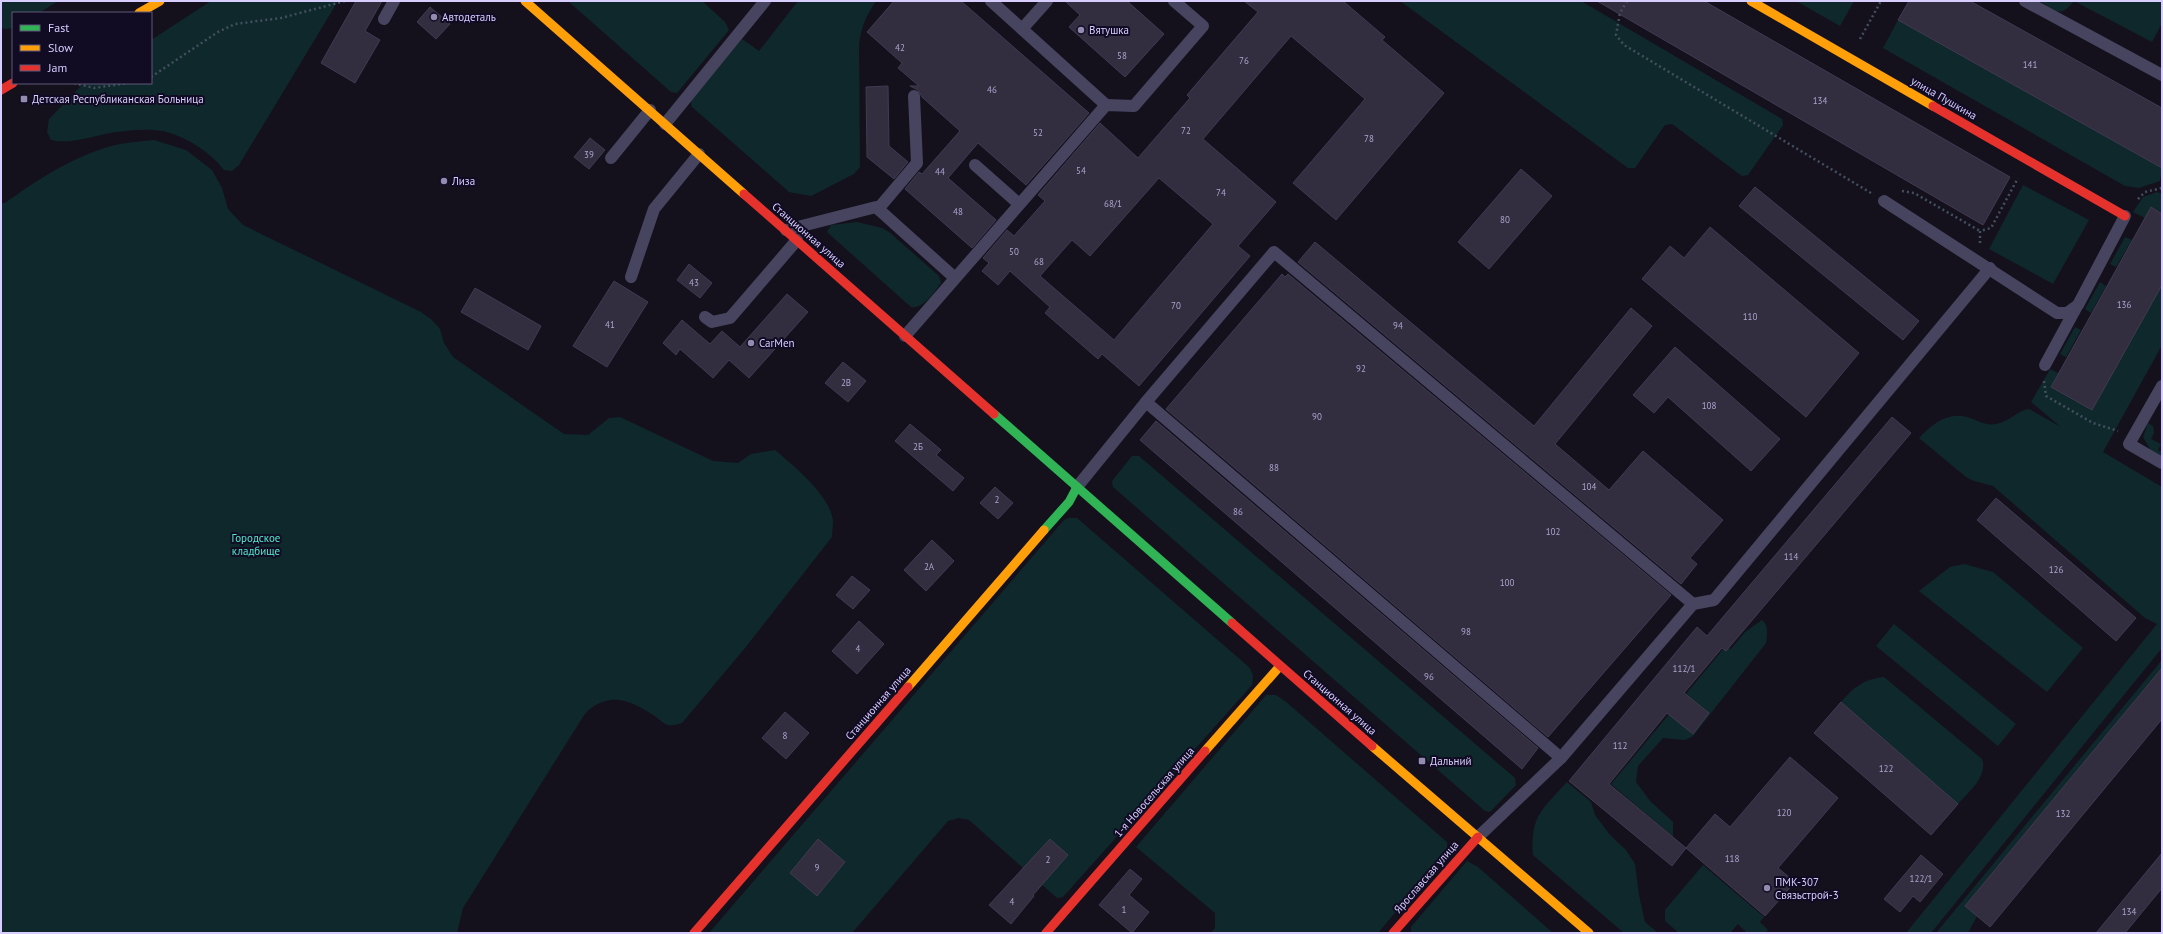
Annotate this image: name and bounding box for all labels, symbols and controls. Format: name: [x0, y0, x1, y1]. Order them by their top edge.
place label: Автодеталь: [442, 10, 496, 24]
legend: [12, 12, 152, 84]
marker: Автодеталь: [429, 12, 439, 22]
text: Fast: [48, 20, 69, 35]
place label: Вятушка: [1089, 23, 1129, 37]
marker: Вятушка: [1076, 25, 1086, 35]
text: Slow: [48, 40, 73, 55]
house number: 42: [895, 42, 905, 53]
house number: 58: [1117, 50, 1127, 61]
house number: 76: [1239, 55, 1249, 66]
house number: 141: [2023, 59, 2037, 70]
text: Jam: [47, 60, 67, 75]
street label: улица Пушкина: [1908, 73, 1980, 123]
house number: 46: [987, 84, 997, 95]
place label: Детская Республиканская Больница: [32, 92, 204, 106]
marker: Детская Республиканская Больница: [19, 94, 29, 104]
house number: 134: [1813, 95, 1827, 106]
house number: 72: [1181, 125, 1191, 136]
house number: 52: [1033, 127, 1043, 138]
house number: 78: [1364, 133, 1374, 144]
house number: 39: [584, 149, 594, 160]
house number: 54: [1076, 165, 1086, 176]
house number: 44: [935, 166, 945, 177]
place label: Лиза: [451, 174, 475, 188]
marker: Лиза: [439, 176, 449, 186]
house number: 74: [1216, 187, 1226, 198]
house number: 68/1: [1104, 198, 1122, 209]
street label: Станционная улица: [769, 199, 849, 271]
house number: 48: [953, 206, 963, 217]
house number: 80: [1500, 214, 1510, 225]
house number: 50: [1009, 246, 1019, 257]
house number: 68: [1034, 256, 1044, 267]
house number: 43: [689, 277, 699, 288]
house number: 136: [2117, 299, 2131, 310]
house number: 70: [1171, 300, 1181, 311]
house number: 110: [1743, 311, 1757, 322]
house number: 41: [605, 319, 615, 330]
house number: 94: [1393, 320, 1403, 331]
place label: CarMen: [759, 336, 795, 350]
marker: CarMen: [746, 338, 756, 348]
house number: 92: [1356, 363, 1366, 374]
house number: 2В: [841, 377, 851, 388]
house number: 108: [1702, 400, 1716, 411]
house number: 90: [1312, 411, 1322, 422]
house number: 2Б: [913, 441, 923, 452]
house number: 88: [1269, 462, 1279, 473]
house number: 104: [1582, 481, 1596, 492]
house number: 2: [995, 494, 1000, 505]
house number: 86: [1233, 506, 1243, 517]
house number: 102: [1546, 526, 1560, 537]
park label: Городское кладбище: [232, 531, 281, 558]
house number: 114: [1784, 551, 1798, 562]
house number: 2А: [924, 561, 935, 572]
house number: 126: [2049, 564, 2063, 575]
house number: 100: [1500, 577, 1514, 588]
house number: 98: [1461, 626, 1471, 637]
house number: 4: [856, 643, 861, 654]
street label: Станционная улица: [842, 663, 914, 743]
house number: 112/1: [1673, 663, 1695, 674]
street label: Станционная улица: [1300, 666, 1380, 738]
house number: 96: [1424, 671, 1434, 682]
house number: 8: [783, 730, 788, 741]
house number: 112: [1613, 740, 1627, 751]
street label: 1-я Новосельская улица: [1111, 744, 1197, 840]
place label: Дальний: [1430, 754, 1471, 768]
marker: Дальний: [1417, 756, 1427, 766]
house number: 122: [1879, 763, 1893, 774]
house number: 120: [1777, 807, 1791, 818]
house number: 132: [2056, 808, 2070, 819]
street label: Ярославская улица: [1391, 838, 1461, 916]
house number: 118: [1725, 853, 1739, 864]
house number: 2: [1046, 854, 1051, 865]
house number: 9: [815, 862, 820, 873]
house number: 122/1: [1910, 873, 1932, 884]
place label: ПМК-307 Связьстрой-3: [1775, 875, 1839, 902]
marker: ПМК-307 Связьстрой-3: [1762, 883, 1772, 893]
house number: 4: [1010, 896, 1015, 907]
house number: 1: [1122, 904, 1127, 915]
house number: 134: [2122, 906, 2136, 917]

